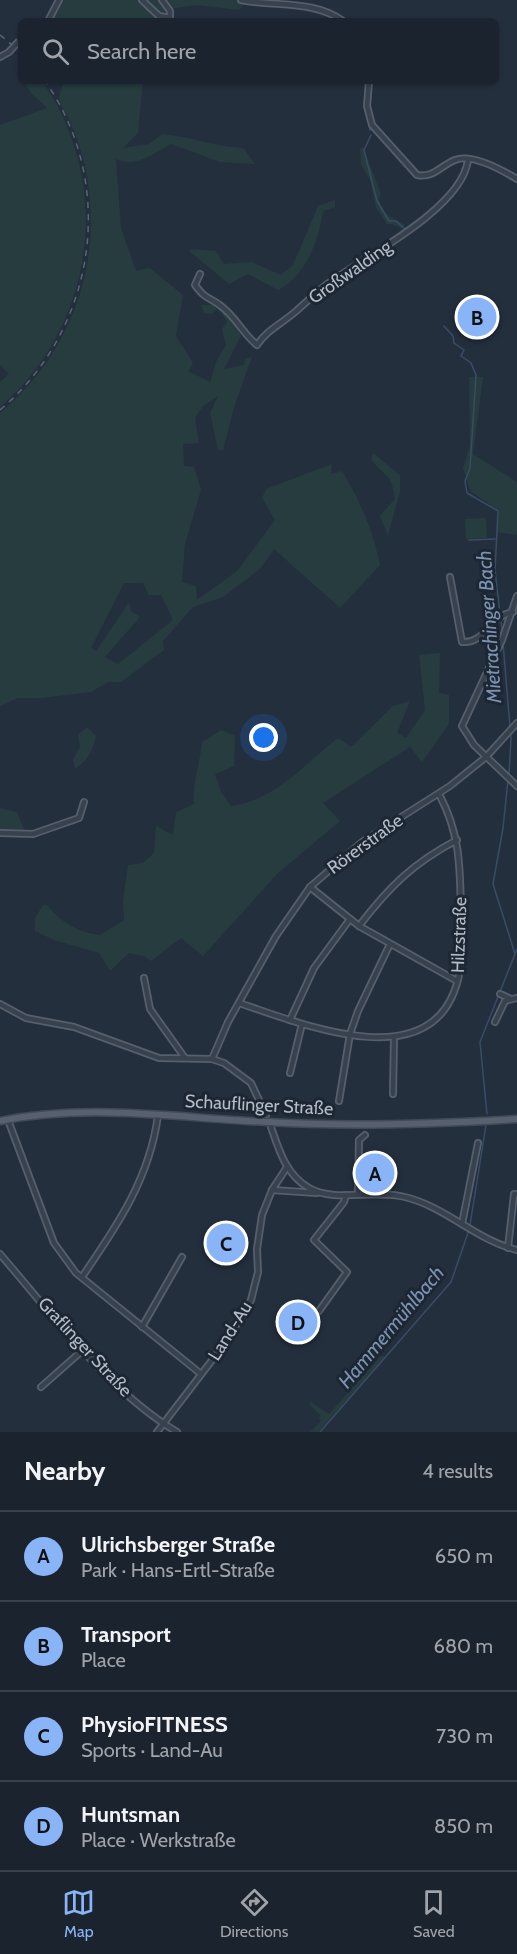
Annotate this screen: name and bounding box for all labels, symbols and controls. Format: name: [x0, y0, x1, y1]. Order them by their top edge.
search box: [18, 18, 499, 84]
icon: search: [39, 35, 72, 68]
text: Search here: [87, 38, 196, 65]
street label: Großwalding: [304, 235, 396, 309]
pin: B: [458, 294, 496, 340]
water label: Mietrachinger Bach: [472, 550, 506, 705]
your location: [249, 723, 278, 752]
street label: Rörerstraße: [323, 809, 407, 879]
street label: Hilzstraße: [447, 896, 471, 974]
street label: Schauflinger Straße: [184, 1090, 334, 1120]
pin: A: [356, 1150, 394, 1196]
pin: C: [206, 1220, 246, 1266]
water label: Hammermühlbach: [333, 1261, 449, 1393]
street label: Graflinger Straße: [33, 1293, 137, 1401]
street label: Land-Au: [203, 1297, 257, 1365]
pin: D: [278, 1300, 318, 1344]
text: Nearby: [24, 1455, 105, 1487]
text: 4 results: [422, 1459, 493, 1483]
text: Ulrichsberger Straße: [81, 1531, 275, 1558]
text: A: [37, 1544, 50, 1568]
text: 650 m: [435, 1544, 493, 1568]
text: Park · Hans-Ertl-Straße: [81, 1558, 275, 1582]
text: Transport: [81, 1621, 171, 1648]
text: B: [37, 1634, 50, 1658]
text: 680 m: [434, 1634, 493, 1658]
text: Place: [81, 1648, 126, 1672]
text: PhysioFITNESS: [81, 1711, 228, 1738]
text: C: [37, 1724, 50, 1748]
text: 730 m: [436, 1724, 493, 1748]
text: Sports · Land-Au: [81, 1738, 223, 1762]
text: Huntsman: [81, 1801, 180, 1828]
text: D: [36, 1814, 51, 1838]
text: 850 m: [434, 1814, 493, 1838]
text: Place · Werkstraße: [81, 1828, 236, 1852]
tab: Map: [62, 1886, 95, 1941]
tab: Directions: [220, 1886, 288, 1941]
tab: Saved: [413, 1886, 455, 1941]

